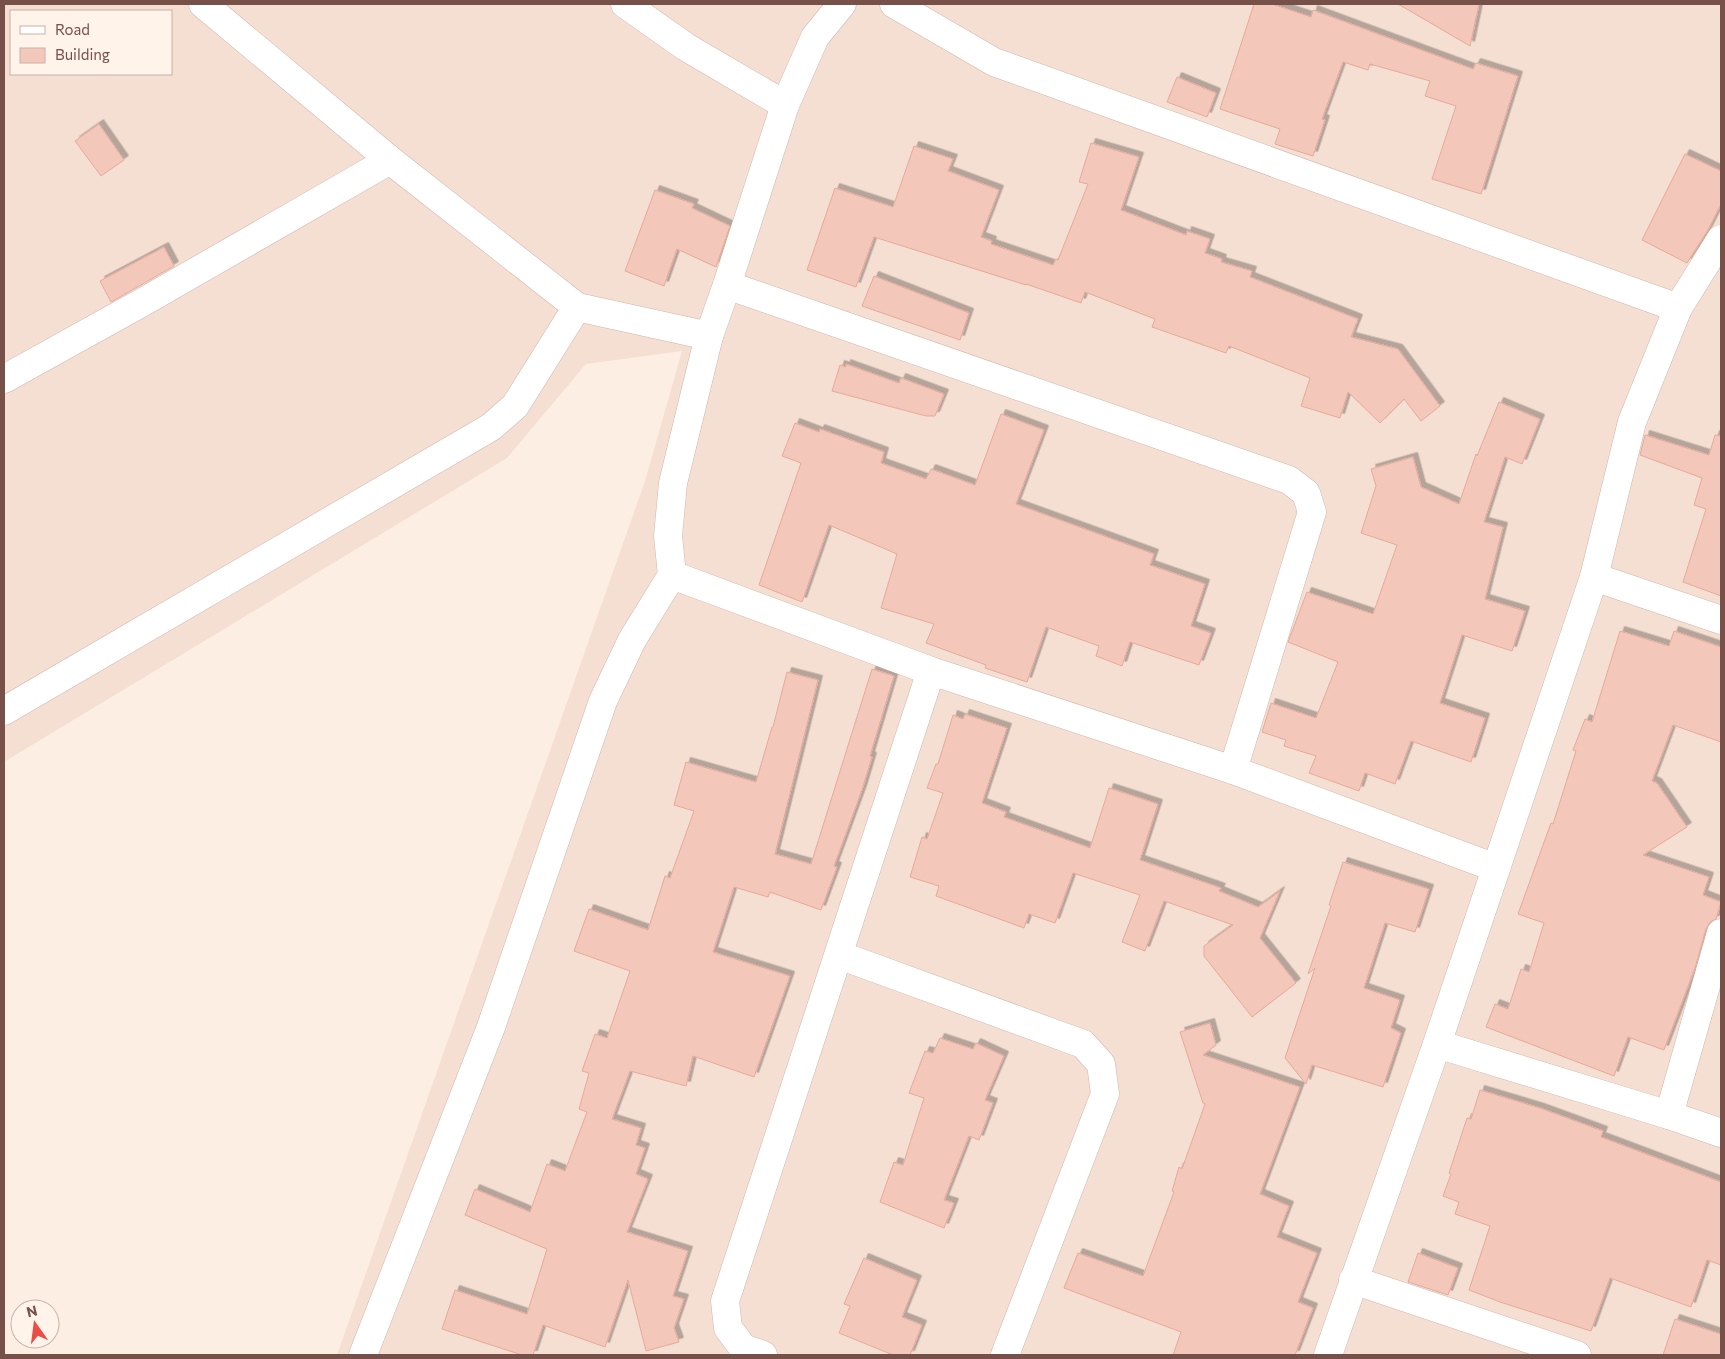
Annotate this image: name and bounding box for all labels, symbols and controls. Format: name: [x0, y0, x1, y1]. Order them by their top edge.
legend: [10, 10, 172, 75]
text: Road: [55, 20, 90, 38]
text: Building: [55, 45, 110, 63]
north arrow: [10, 1299, 60, 1349]
text: N: [25, 1301, 39, 1320]

